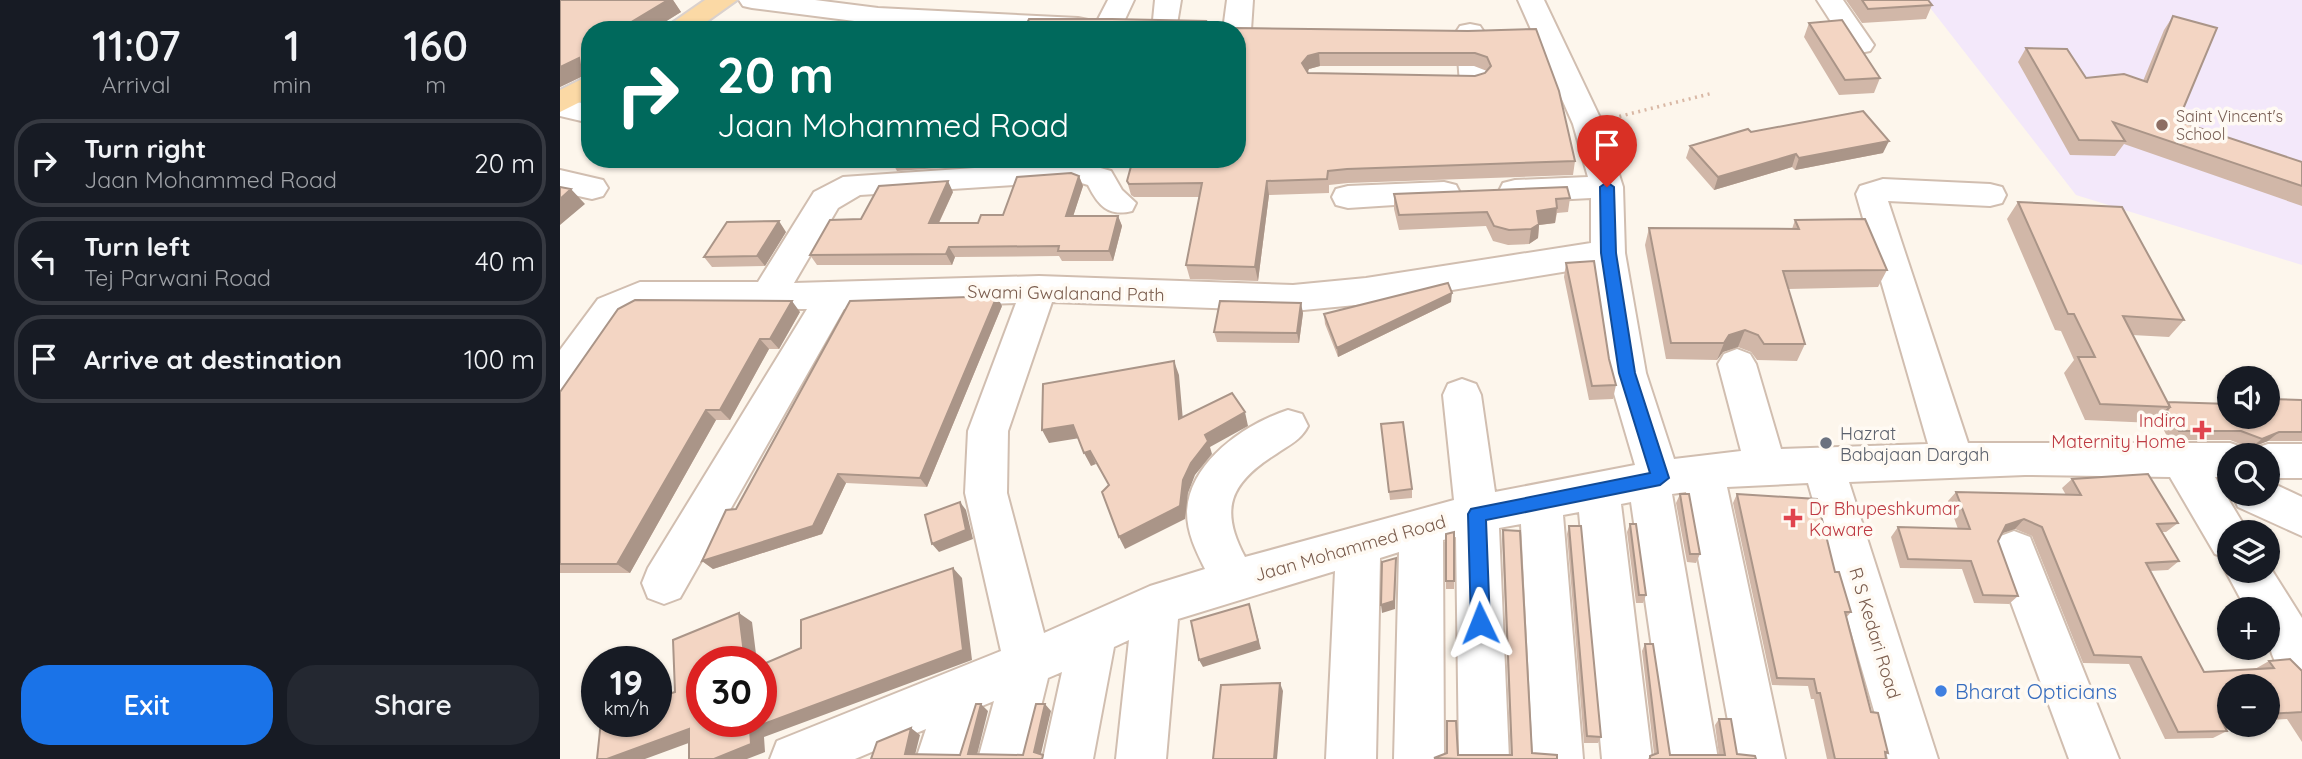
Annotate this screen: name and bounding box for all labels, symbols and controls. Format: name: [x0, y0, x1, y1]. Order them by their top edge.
text: 11:07: [92, 19, 181, 72]
text: 1: [284, 19, 300, 72]
text: 160: [403, 19, 468, 72]
text: 20 m: [717, 44, 834, 105]
icon: right: [602, 49, 693, 140]
text: Arrival: [102, 70, 171, 99]
text: min: [272, 70, 312, 99]
text: m: [425, 70, 446, 99]
text: Jaan Mohammed Road: [717, 105, 1069, 145]
place label: Saint Vincent's School: [2176, 106, 2283, 144]
pin: [1577, 115, 1637, 187]
marker: Saint Vincent's School: [2154, 117, 2170, 133]
icon: arrive: [1588, 126, 1626, 164]
text: Turn right: [84, 132, 206, 165]
icon: right: [25, 144, 63, 182]
text: 20 m: [474, 147, 535, 180]
text: Jaan Mohammed Road: [84, 165, 337, 194]
text: Turn left: [84, 230, 191, 263]
icon: left: [25, 242, 63, 280]
text: 40 m: [475, 245, 535, 278]
text: Tej Parwani Road: [84, 263, 271, 292]
street label: Swami Gwalanand Path: [967, 280, 1165, 306]
icon: arrive: [25, 340, 63, 378]
text: Arrive at destination: [84, 343, 342, 376]
text: 100 m: [464, 343, 535, 376]
map controls: [2217, 366, 2280, 737]
button: sound: [2217, 366, 2280, 429]
place label: Indira Maternity Home: [2051, 409, 2186, 453]
marker: Indira Maternity Home: [2192, 420, 2212, 440]
place label: Hazrat Babajaan Dargah: [1840, 422, 1989, 466]
marker: Hazrat Babajaan Dargah: [1818, 435, 1834, 451]
button: search: [2217, 443, 2280, 506]
place label: Dr Bhupeshkumar Kaware: [1809, 497, 1960, 541]
marker: Dr Bhupeshkumar Kaware: [1783, 508, 1803, 528]
street label: Jaan Mohammed Road: [1252, 510, 1448, 586]
button: layers: [2217, 520, 2280, 583]
street label: R S Kedari Road: [1844, 565, 1906, 701]
position arrow: [1443, 586, 1517, 660]
button: +: [2217, 597, 2280, 660]
speed limit sign: 30: [686, 646, 777, 737]
text: 19: [610, 660, 643, 704]
button: Exit: [21, 665, 273, 745]
button: Share: [287, 665, 539, 745]
button: −: [2217, 674, 2280, 737]
place label: Bharat Opticians: [1955, 678, 2117, 704]
marker: Bharat Opticians: [1933, 683, 1949, 699]
text: km/h: [604, 697, 649, 720]

